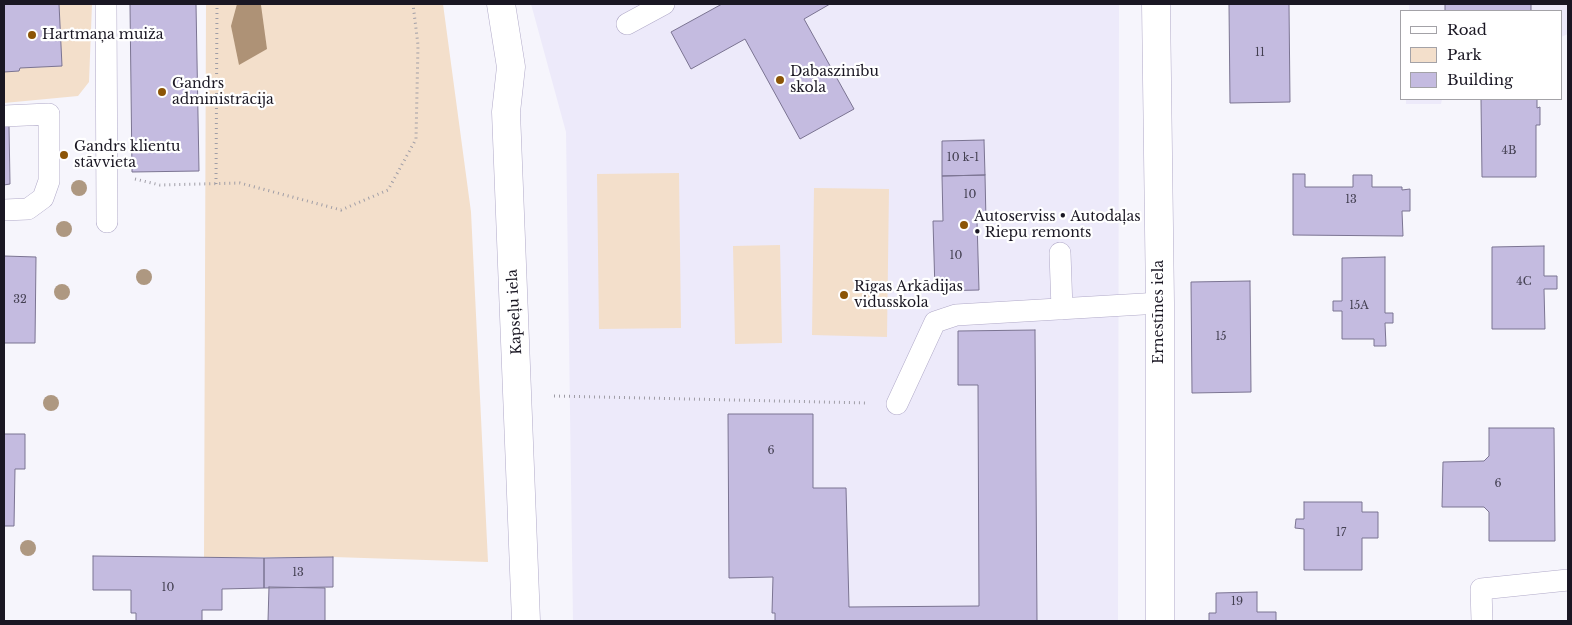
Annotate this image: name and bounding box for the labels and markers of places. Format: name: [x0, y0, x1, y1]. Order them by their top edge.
place label: Hartmaņa muiža: [42, 27, 164, 43]
marker: Hartmaņa muiža: [26, 29, 38, 41]
place label: Dabaszinību skola: [790, 64, 879, 96]
marker: Dabaszinību skola: [774, 74, 786, 86]
place label: Gandrs administrācija: [172, 76, 274, 108]
marker: Gandrs administrācija: [156, 86, 168, 98]
place label: Gandrs klientu stāvvieta: [74, 139, 180, 172]
marker: Gandrs klientu stāvvieta: [58, 149, 70, 161]
place label: Autoserviss • Autodaļas • Riepu remonts: [974, 209, 1141, 242]
marker: Autoserviss • Autodaļas • Riepu remonts: [958, 219, 970, 231]
place label: Rīgas Arkādijas vidusskola: [854, 279, 963, 312]
marker: Rīgas Arkādijas vidusskola: [838, 289, 850, 301]

